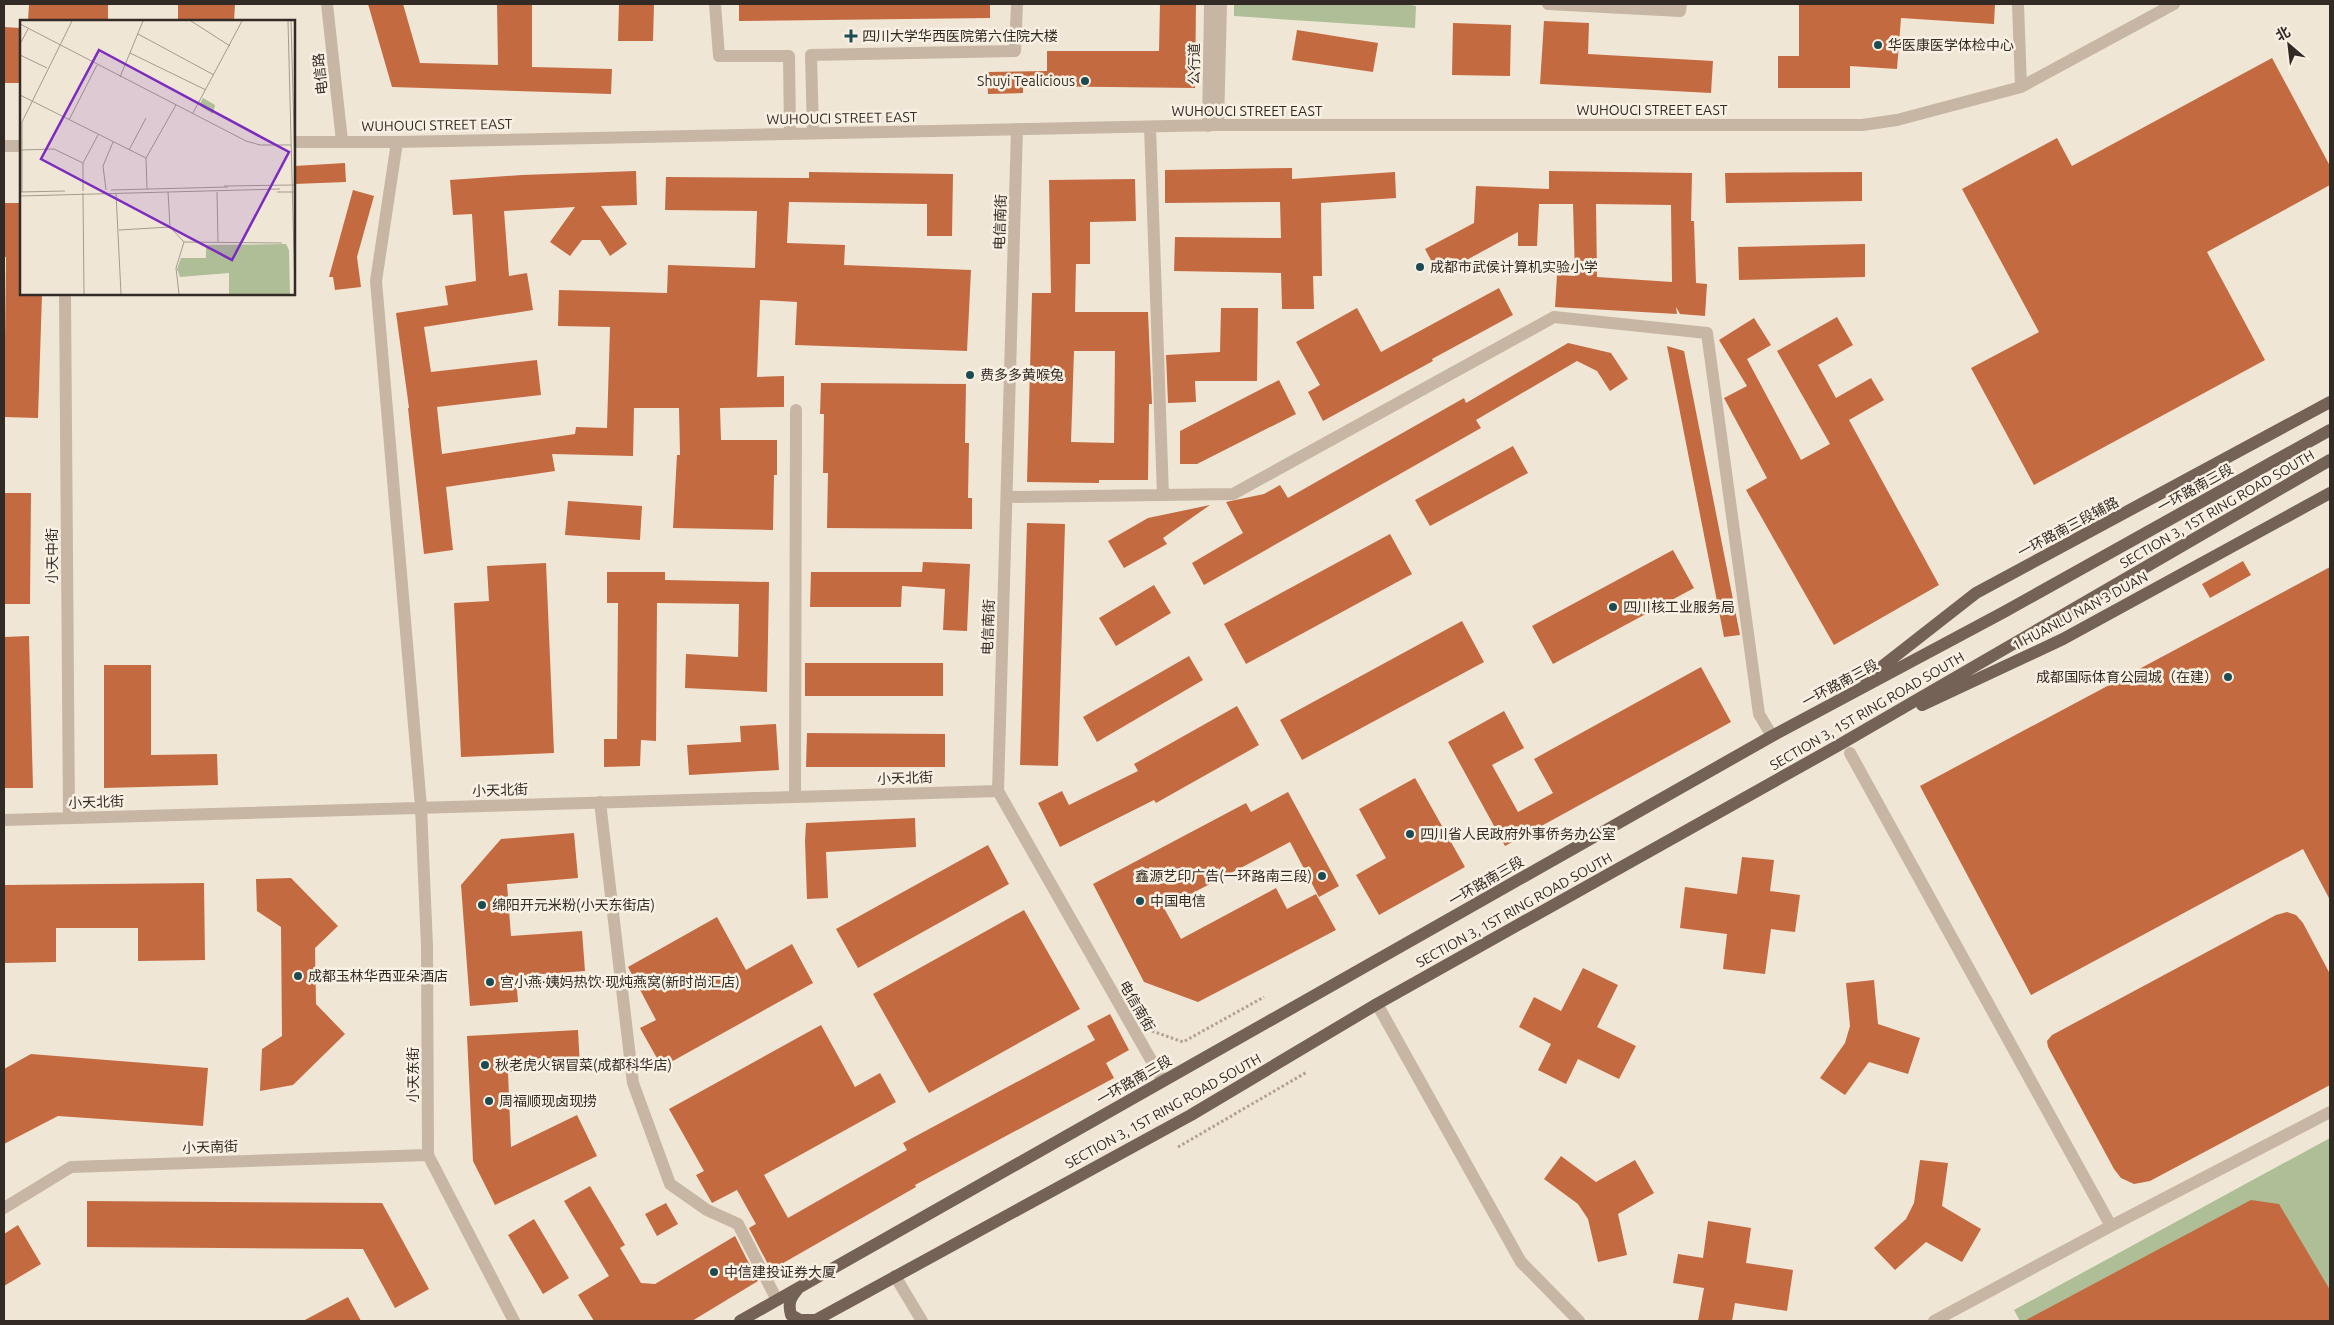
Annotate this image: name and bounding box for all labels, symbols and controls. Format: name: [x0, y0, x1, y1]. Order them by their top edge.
inset map: [20, 20, 295, 295]
north arrow: [2264, 20, 2314, 70]
text: 北: [2273, 23, 2293, 44]
place label: 四川大学华西医院第六住院大楼: [862, 28, 1058, 44]
marker: 四川大学华西医院第六住院大楼: [844, 29, 858, 43]
place label: 华医康医学体检中心: [1888, 37, 2014, 53]
marker: 华医康医学体检中心: [1872, 39, 1884, 51]
street label: 公行道: [1186, 43, 1202, 85]
street label: 电信路: [310, 52, 330, 96]
place label: Shuyi Tealicious: [977, 73, 1075, 89]
marker: Shuyi Tealicious: [1079, 75, 1091, 87]
street label: WUHOUCI STREET EAST: [1576, 102, 1728, 118]
street label: WUHOUCI STREET EAST: [1171, 103, 1323, 119]
street label: WUHOUCI STREET EAST: [766, 109, 918, 127]
street label: WUHOUCI STREET EAST: [361, 116, 513, 134]
street label: 电信南街: [991, 194, 1009, 250]
place label: 成都市武侯计算机实验小学: [1430, 259, 1598, 275]
marker: 成都市武侯计算机实验小学: [1414, 261, 1426, 273]
place label: 费多多黄喉兔: [980, 367, 1064, 383]
marker: 费多多黄喉兔: [964, 369, 976, 381]
street label: SECTION 3, 1ST RING ROAD SOUTH: [2117, 447, 2317, 571]
street label: 一环路南三段: [2154, 461, 2236, 515]
street label: 一环路南三段辅路: [2015, 494, 2121, 560]
street label: 小天中街: [44, 528, 60, 584]
street label: 1 HUANLU NAN 3 DUAN: [2009, 568, 2151, 654]
street label: 电信南街: [979, 599, 997, 655]
place label: 四川核工业服务局: [1623, 599, 1735, 615]
marker: 四川核工业服务局: [1607, 601, 1619, 613]
street label: SECTION 3, 1ST RING ROAD SOUTH: [1767, 649, 1967, 773]
street label: 一环路南三段: [1799, 656, 1881, 710]
place label: 成都国际体育公园城（在建）: [2036, 669, 2218, 685]
marker: 成都国际体育公园城（在建）: [2222, 671, 2234, 683]
street label: 小天北街: [877, 769, 933, 787]
street label: 小天北街: [472, 781, 528, 799]
street label: 小天北街: [68, 793, 124, 811]
place label: 四川省人民政府外事侨务办公室: [1420, 826, 1616, 842]
marker: 四川省人民政府外事侨务办公室: [1404, 828, 1416, 840]
street label: SECTION 3, 1ST RING ROAD SOUTH: [1413, 849, 1615, 971]
street label: 一环路南三段: [1446, 853, 1526, 909]
place label: 鑫源艺印广告(一环路南三段): [1135, 868, 1312, 884]
marker: 鑫源艺印广告(一环路南三段): [1316, 870, 1328, 882]
place label: 中国电信: [1150, 893, 1206, 909]
marker: 中国电信: [1134, 895, 1146, 907]
place label: 绵阳开元米粉(小天东街店): [492, 897, 655, 913]
marker: 绵阳开元米粉(小天东街店): [476, 899, 488, 911]
place label: 成都玉林华西亚朵酒店: [308, 968, 448, 984]
marker: 成都玉林华西亚朵酒店: [292, 970, 304, 982]
place label: 宫小燕·姨妈热饮·现炖燕窝(新时尚汇店): [500, 974, 740, 990]
marker: 宫小燕·姨妈热饮·现炖燕窝(新时尚汇店): [484, 976, 496, 988]
street label: 电信南街: [1116, 978, 1158, 1034]
street label: 小天东街: [405, 1047, 421, 1103]
street label: SECTION 3, 1ST RING ROAD SOUTH: [1062, 1050, 1264, 1172]
street label: 一环路南三段: [1094, 1052, 1174, 1108]
place label: 秋老虎火锅冒菜(成都科华店): [495, 1057, 672, 1073]
marker: 秋老虎火锅冒菜(成都科华店): [479, 1059, 491, 1071]
place label: 周福顺现卤现捞: [499, 1093, 597, 1109]
marker: 周福顺现卤现捞: [483, 1095, 495, 1107]
street label: 小天南街: [182, 1138, 238, 1156]
place label: 中信建投证券大厦: [724, 1264, 836, 1280]
marker: 中信建投证券大厦: [708, 1266, 720, 1278]

